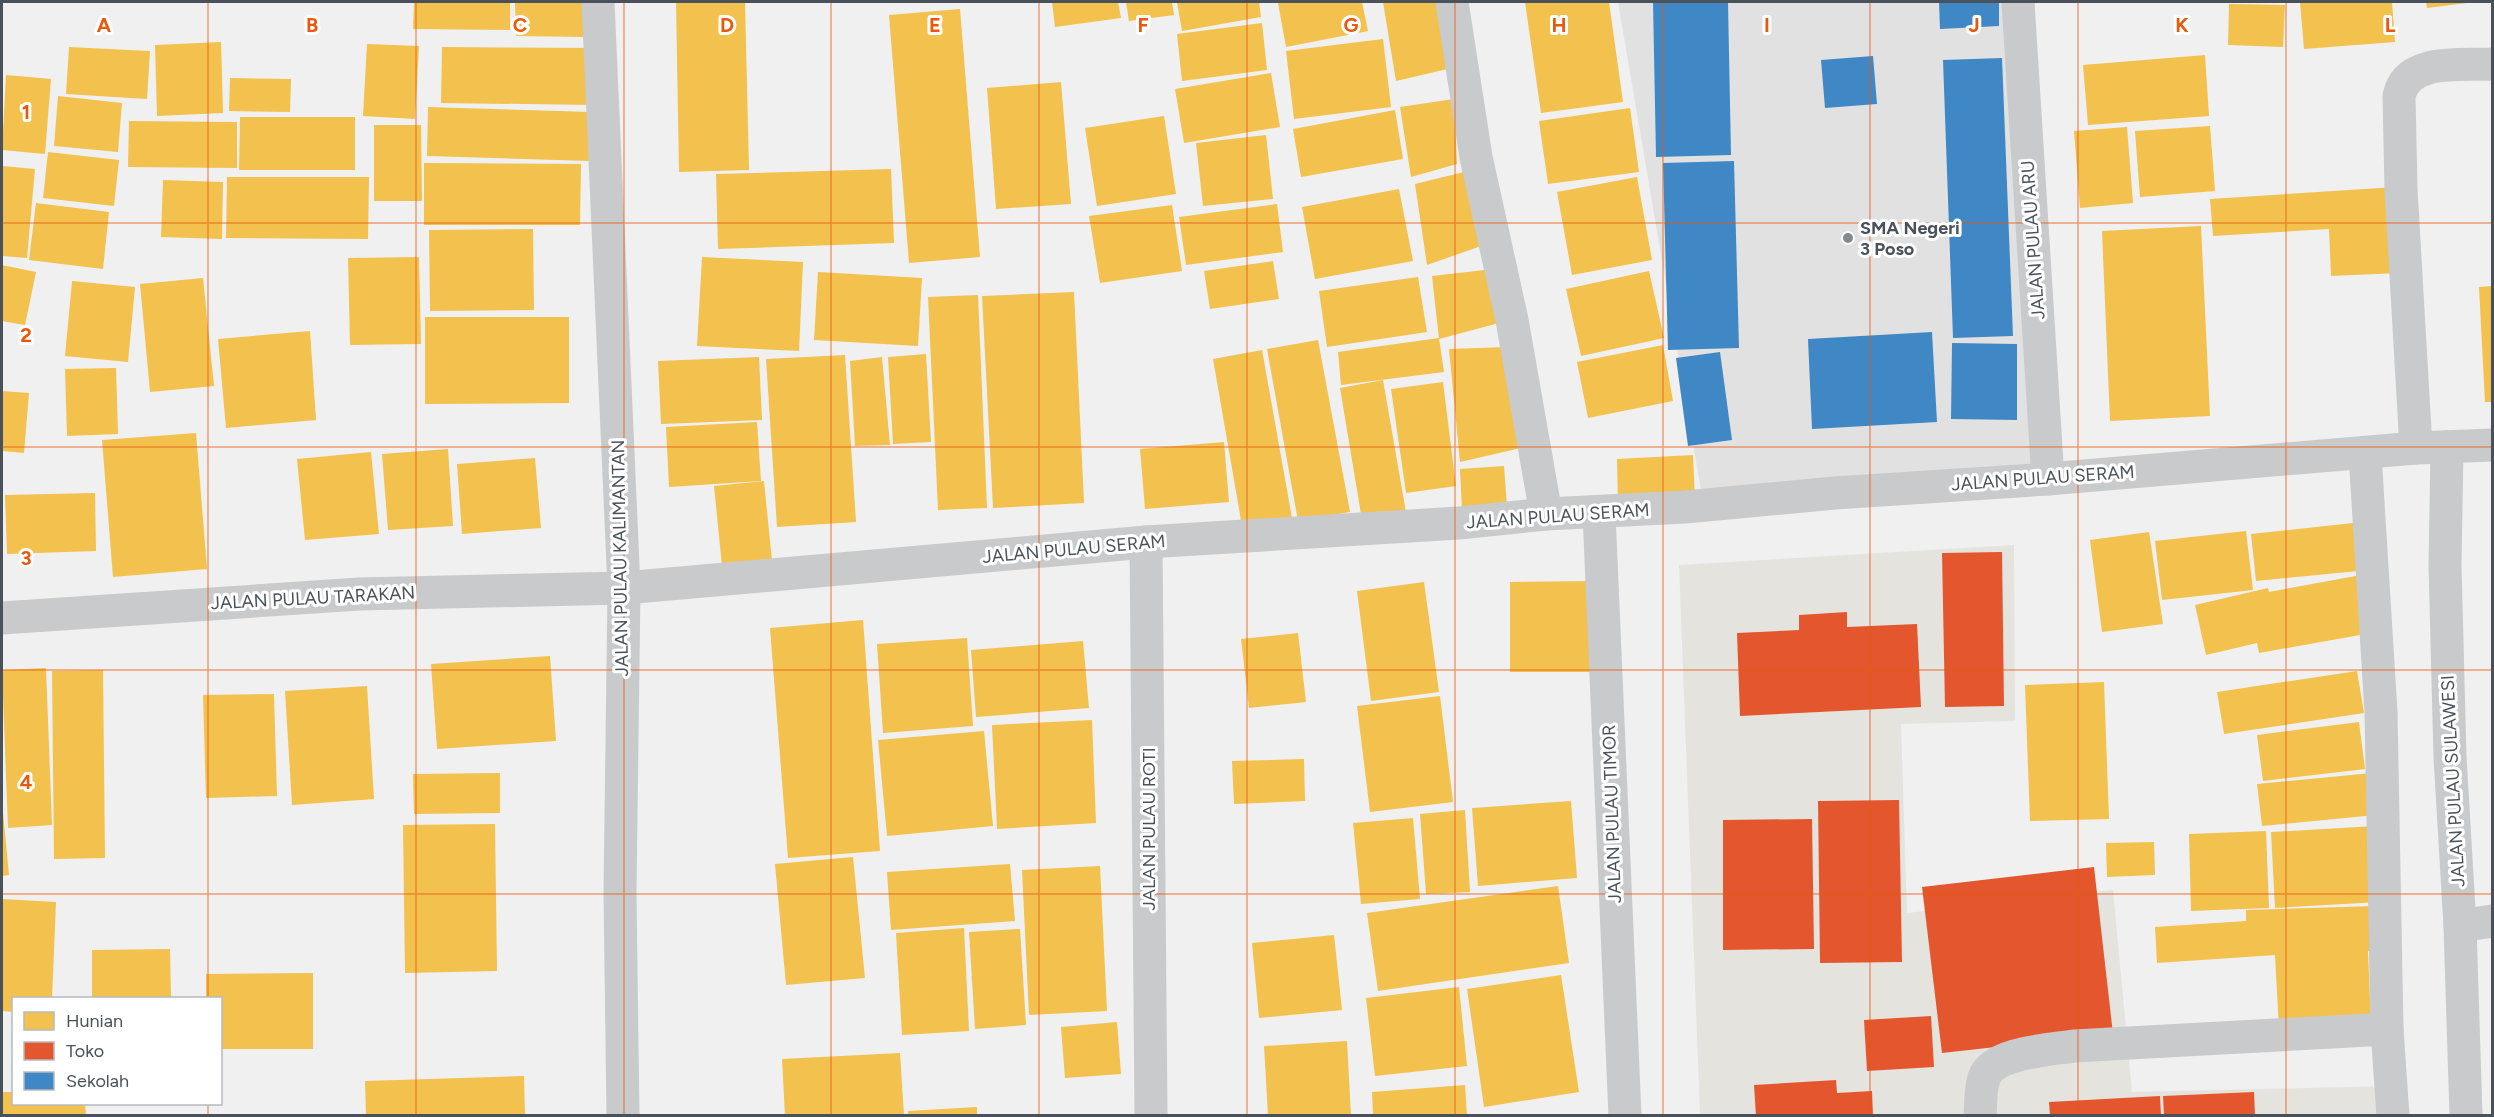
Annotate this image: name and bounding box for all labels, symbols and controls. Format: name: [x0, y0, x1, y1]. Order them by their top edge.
text: A: [97, 13, 112, 37]
text: B: [306, 13, 318, 37]
text: C: [513, 13, 527, 37]
text: D: [720, 13, 734, 37]
text: E: [929, 13, 941, 37]
text: F: [1137, 13, 1149, 37]
text: G: [1344, 13, 1359, 37]
text: H: [1552, 13, 1567, 37]
text: I: [1764, 13, 1770, 37]
text: J: [1968, 13, 1980, 37]
text: K: [2175, 13, 2189, 37]
text: L: [2385, 13, 2396, 37]
text: 1: [22, 100, 30, 124]
street label: JALAN PULAU ARU: [2016, 160, 2050, 320]
place label: SMA Negeri 3 Poso: [1860, 217, 1960, 260]
marker: SMA Negeri 3 Poso: [1841, 231, 1855, 245]
text: 2: [20, 323, 32, 347]
street label: JALAN PULAU KALIMANTAN: [607, 439, 633, 677]
street label: JALAN PULAU SERAM: [1951, 461, 2135, 495]
street label: JALAN PULAU SERAM: [1466, 499, 1650, 533]
street label: JALAN PULAU SERAM: [982, 530, 1166, 568]
text: 3: [20, 546, 32, 570]
street label: JALAN PULAU TARAKAN: [210, 582, 416, 614]
street label: JALAN PULAU SULAWESI: [2436, 675, 2470, 887]
street label: JALAN PULAU TIMOR: [1598, 724, 1626, 904]
street label: JALAN PULAU ROTI: [1138, 747, 1160, 911]
text: 4: [20, 770, 33, 794]
legend: [12, 997, 222, 1105]
text: Hunian: [66, 1010, 123, 1032]
text: Toko: [66, 1040, 104, 1062]
text: Sekolah: [66, 1070, 129, 1092]

